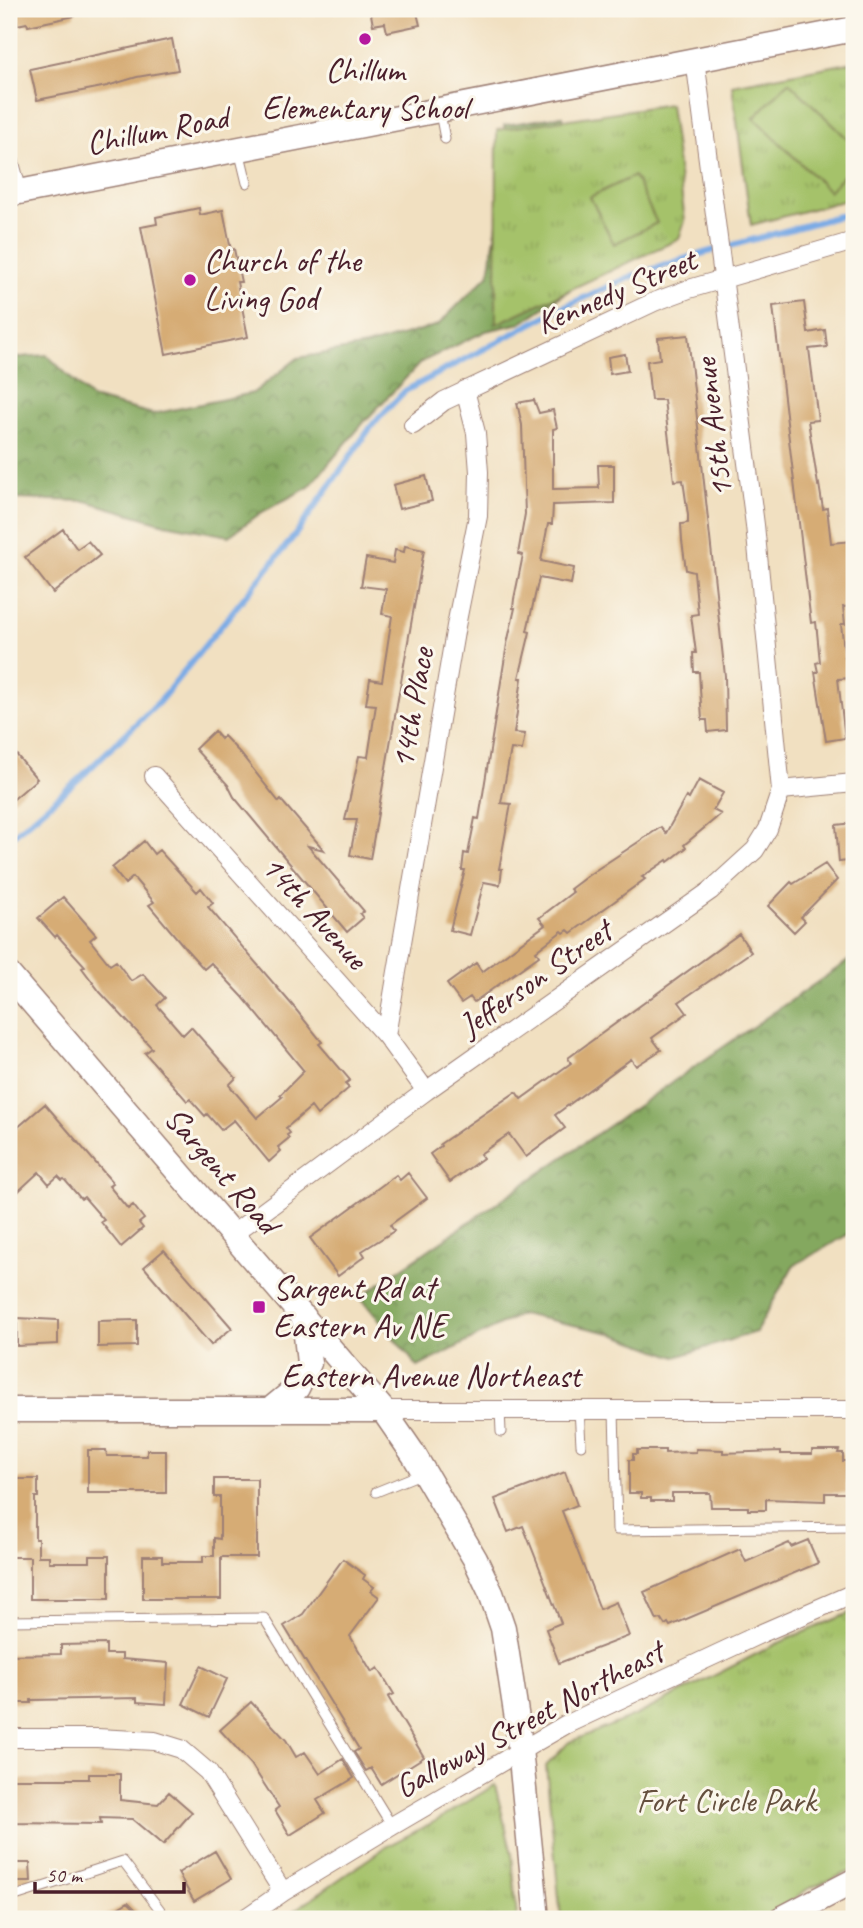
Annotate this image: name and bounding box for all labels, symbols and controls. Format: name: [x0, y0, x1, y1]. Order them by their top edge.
marker: Chillum Elementary School: [357, 31, 373, 47]
place label: Chillum Elementary School: [262, 49, 473, 129]
street label: Chillum Road: [83, 95, 236, 164]
street label: Kennedy Street: [530, 237, 705, 343]
place label: Church of the Living God: [204, 240, 363, 320]
marker: Church of the Living God: [182, 272, 198, 288]
street label: 15th Avenue: [683, 354, 742, 500]
street label: 14th Place: [381, 642, 444, 771]
street label: 14th Avenue: [253, 846, 379, 980]
street label: Jefferson Street: [449, 908, 623, 1047]
street label: Sargent Road: [155, 1098, 292, 1246]
place label: Sargent Rd at Eastern Av NE: [273, 1267, 450, 1347]
marker: Sargent Rd at Eastern Av NE: [251, 1299, 267, 1315]
street label: Eastern Avenue Northeast: [282, 1355, 583, 1397]
street label: Galloway Street Northeast: [388, 1629, 674, 1807]
park label: Fort Circle Park: [636, 1780, 818, 1822]
scale bar: [35, 1851, 184, 1895]
text: 50 m: [46, 1862, 84, 1888]

